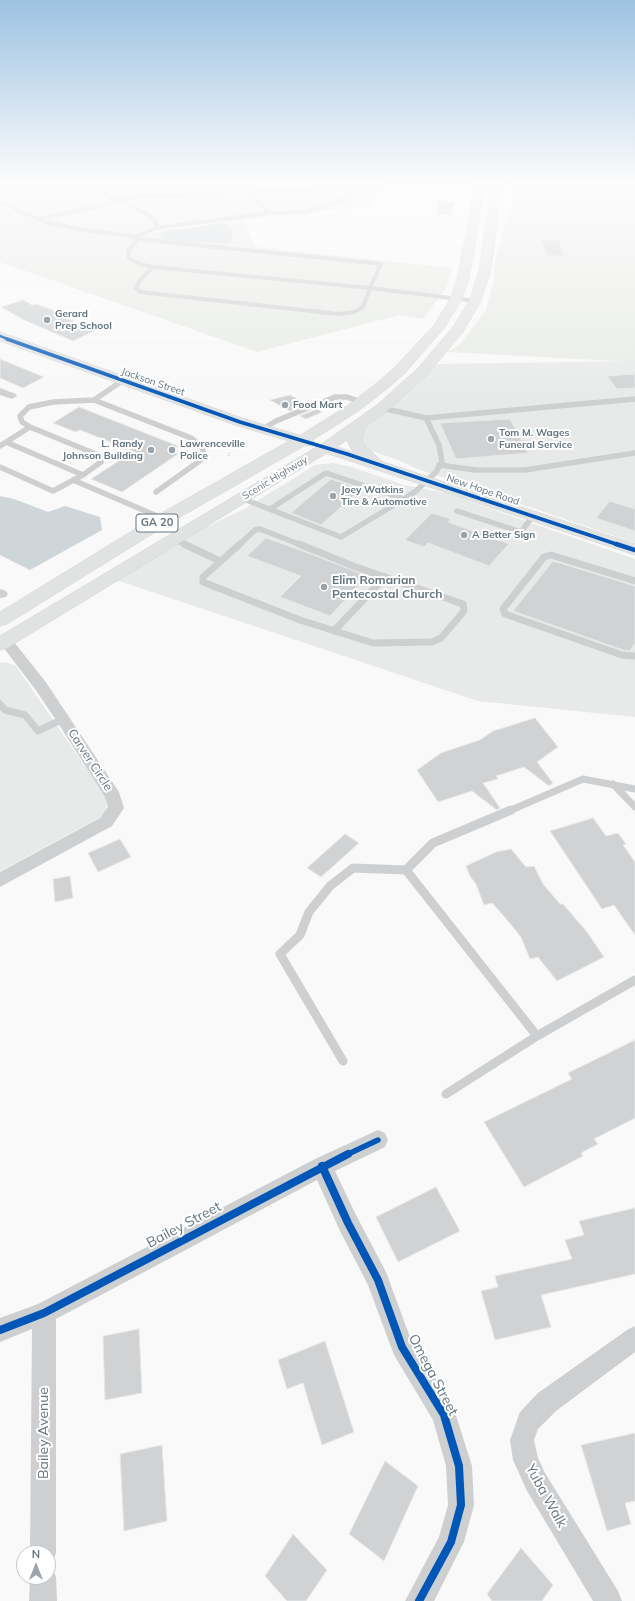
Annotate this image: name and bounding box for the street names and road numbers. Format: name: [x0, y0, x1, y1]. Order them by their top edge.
street label: Jackson Street: [120, 366, 186, 398]
street label: Scenic Highway: [240, 454, 310, 502]
street label: New Hope Road: [445, 472, 521, 508]
road number: GA 20: [136, 514, 178, 532]
street label: Carver Circle: [65, 726, 115, 794]
street label: Bailey Street: [144, 1198, 224, 1252]
street label: Omega Street: [404, 1331, 462, 1419]
street label: Bailey Avenue: [36, 1387, 52, 1479]
street label: Yuba Walk: [522, 1461, 570, 1531]

